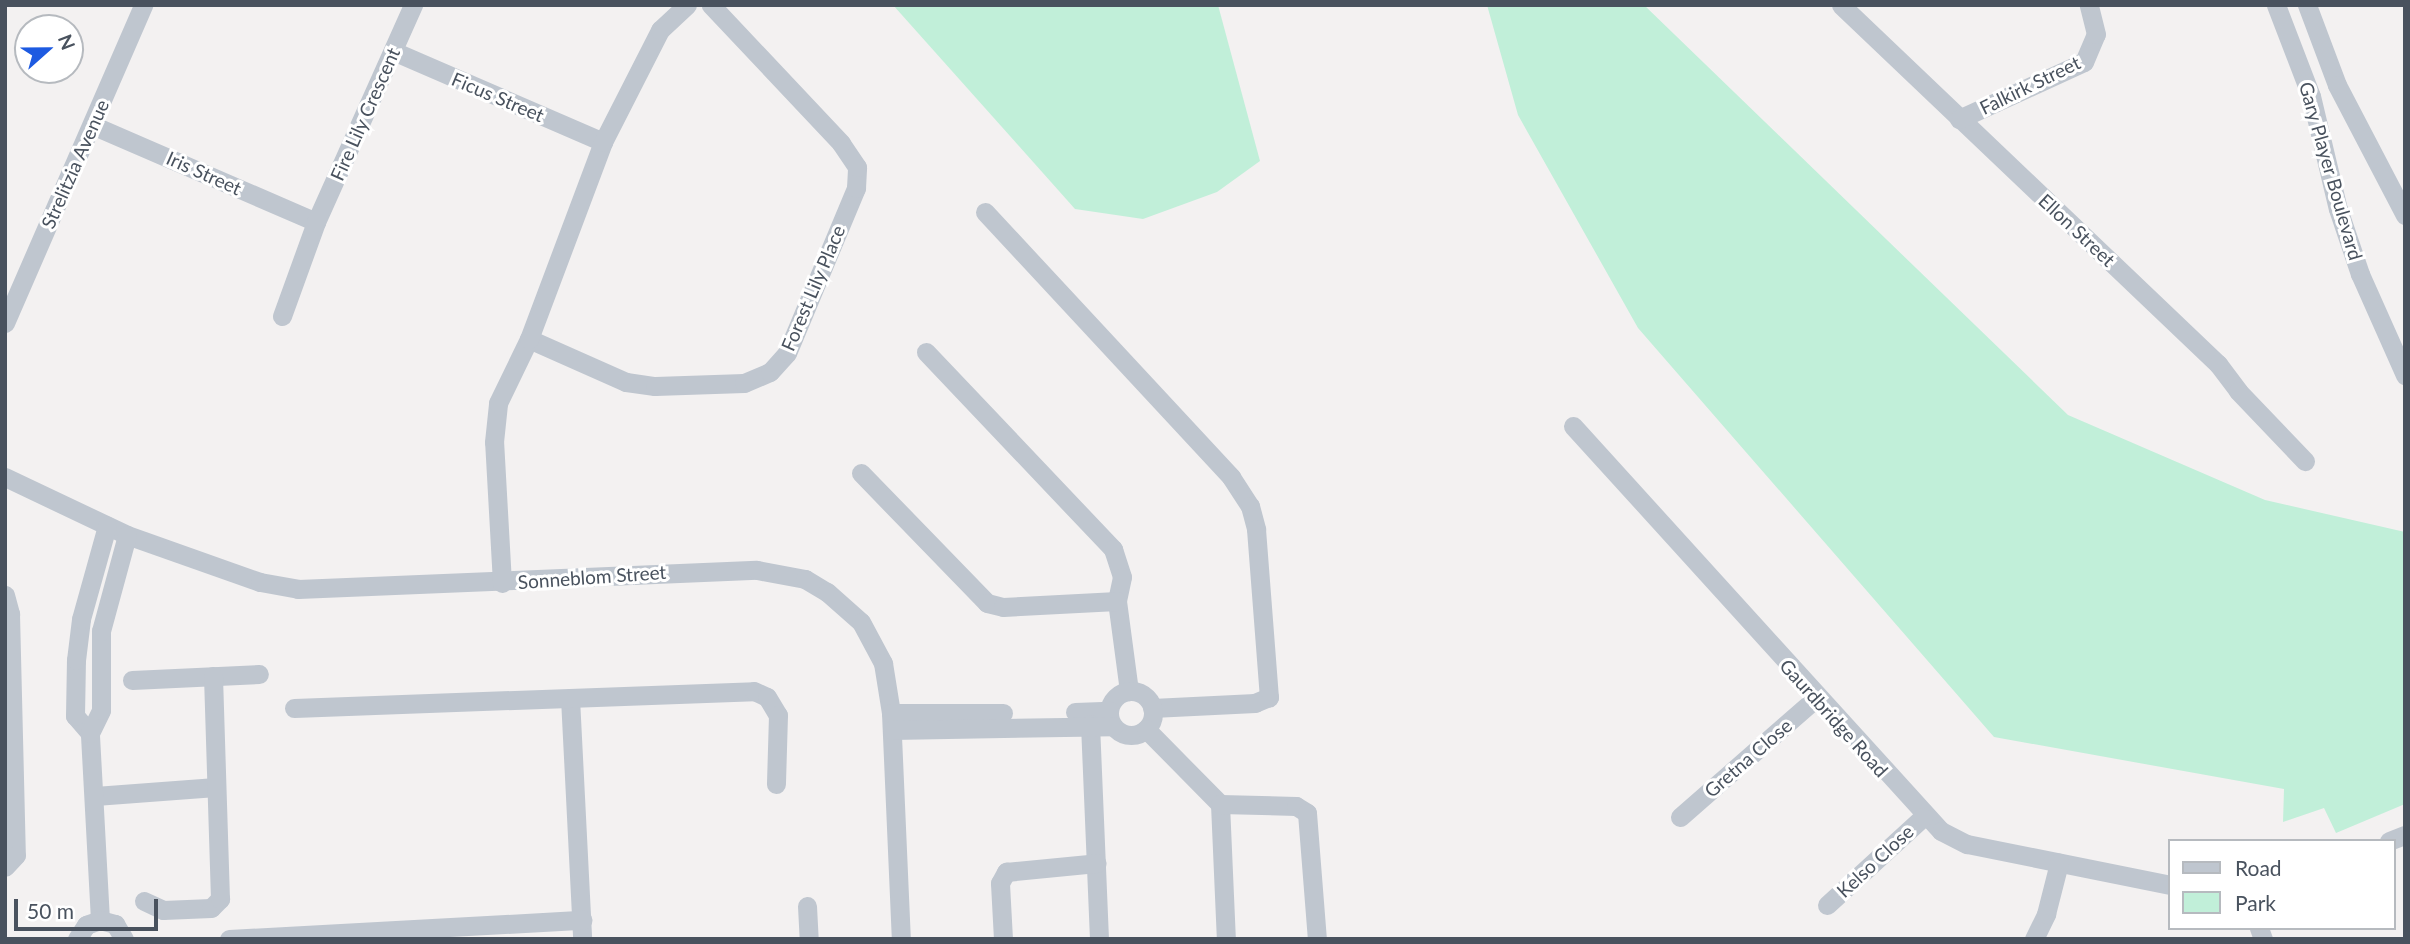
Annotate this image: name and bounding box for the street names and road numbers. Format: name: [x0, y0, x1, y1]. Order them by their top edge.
street label: Fire Lily Crescent: [325, 44, 405, 184]
street label: Falkirk Street: [1976, 51, 2084, 119]
street label: Ficus Street: [448, 67, 548, 127]
street label: Gary Player Boulevard: [2295, 79, 2367, 263]
street label: Strelitzia Avenue: [36, 96, 114, 232]
street label: Iris Street: [163, 146, 245, 200]
street label: Ellon Street: [2034, 189, 2120, 271]
street label: Forest Lily Place: [776, 221, 850, 355]
street label: Sonneblom Street: [517, 560, 667, 594]
street label: Gaurdbridge Road: [1775, 654, 1893, 782]
street label: Gretna Close: [1700, 714, 1796, 802]
street label: Kelso Close: [1832, 820, 1918, 902]

